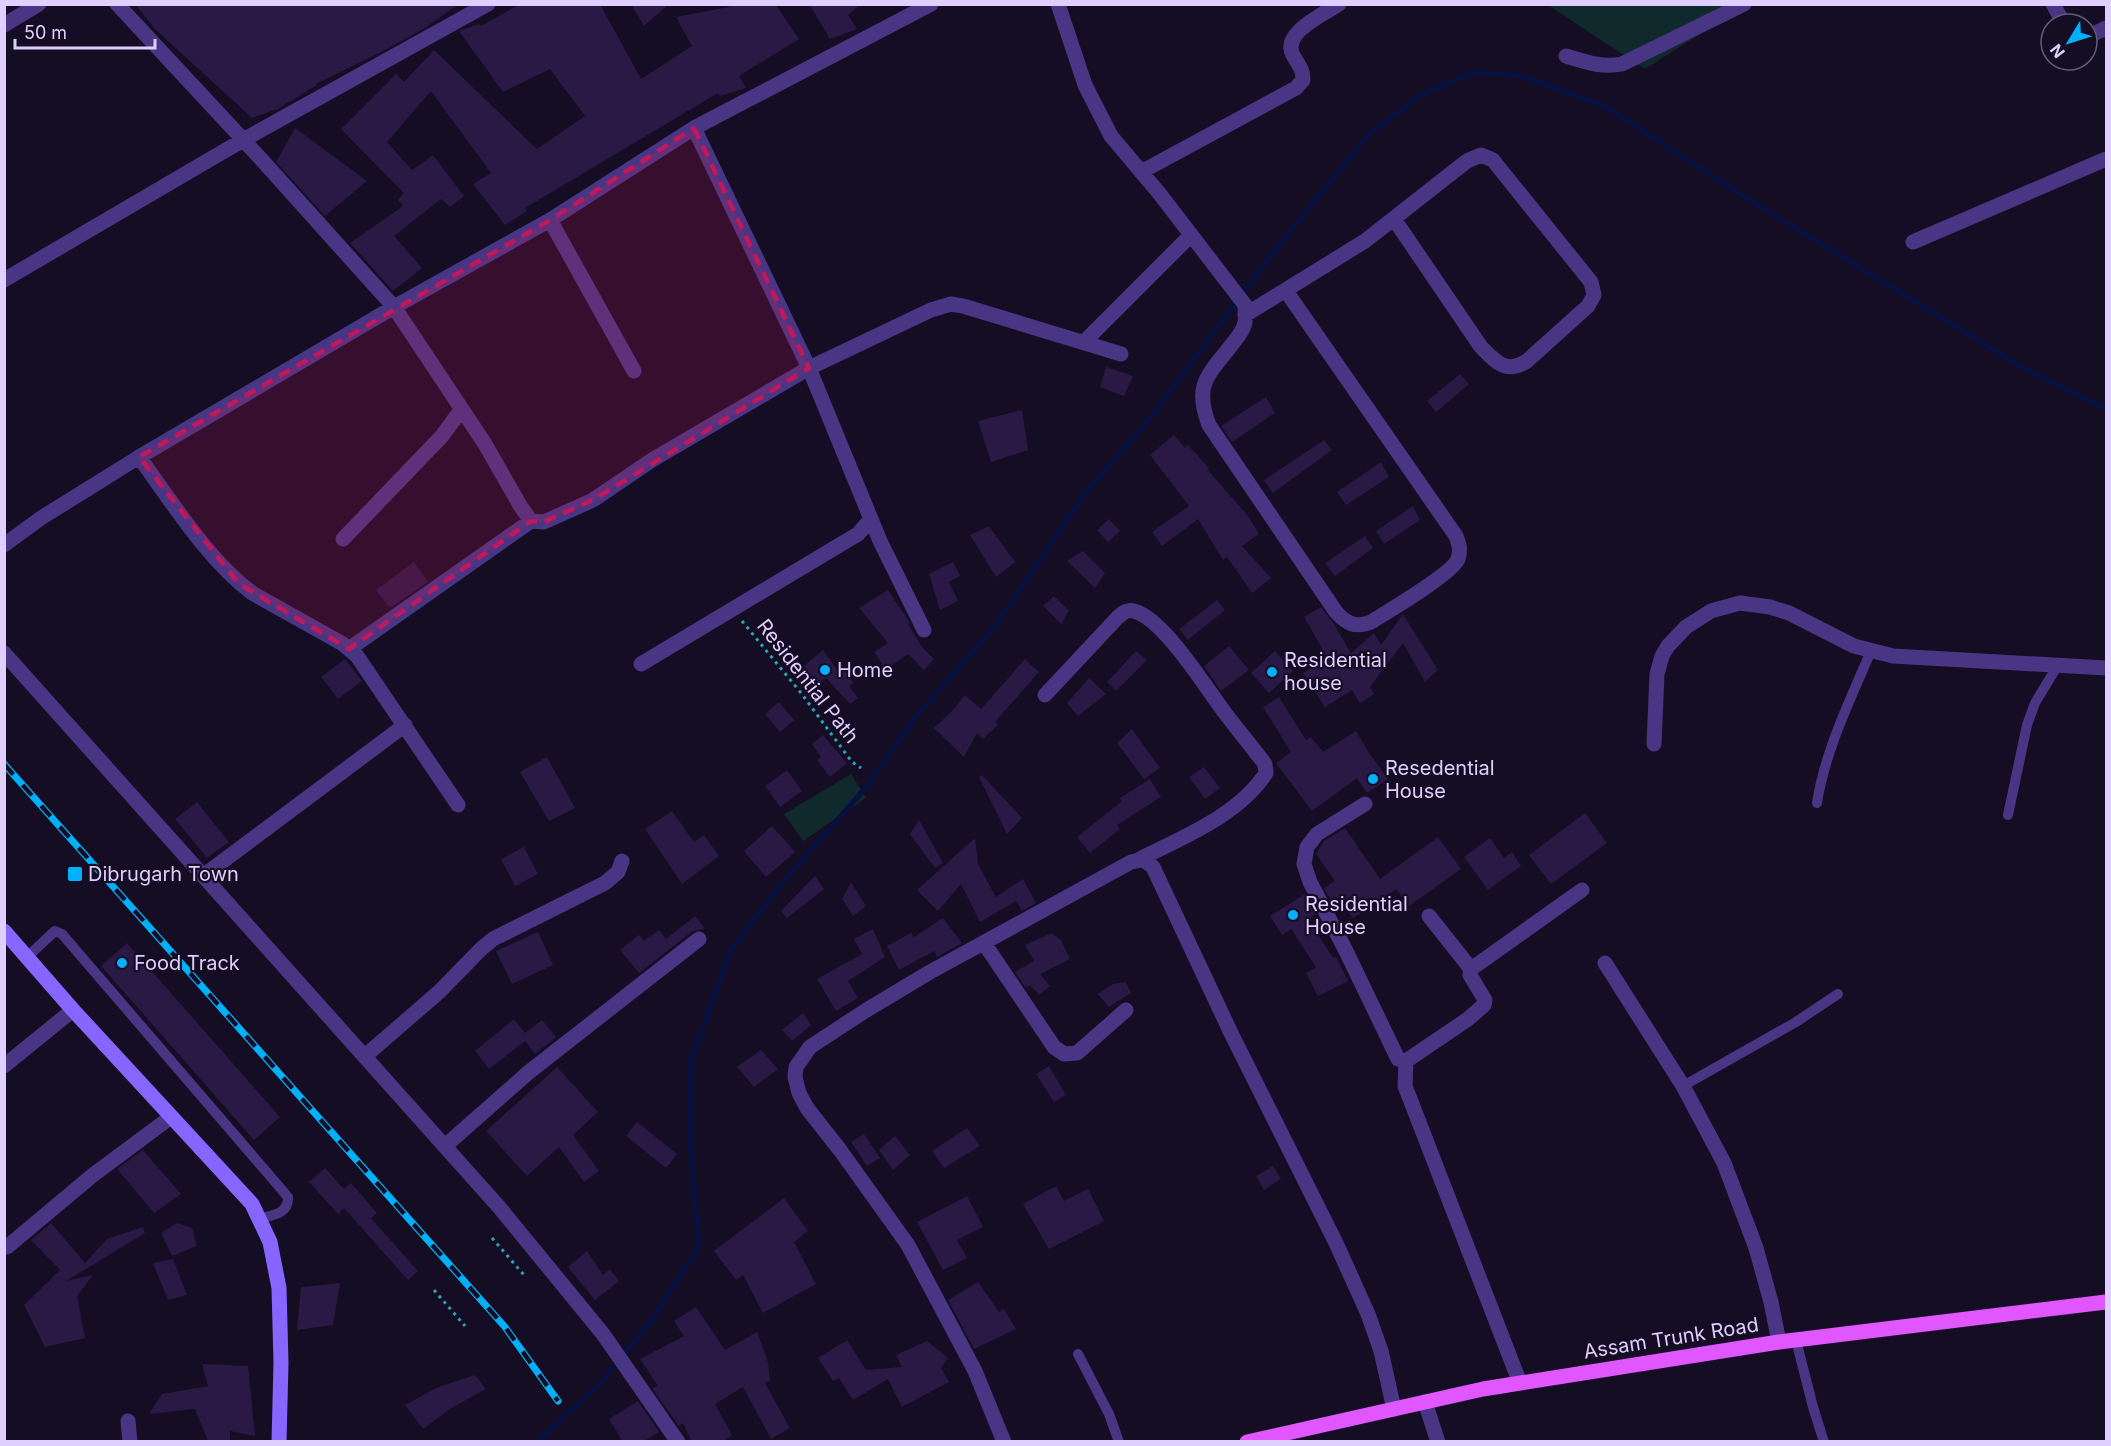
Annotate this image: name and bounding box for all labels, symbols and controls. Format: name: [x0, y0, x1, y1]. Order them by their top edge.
scale bar: [15, 12, 154, 50]
north arrow: [2039, 12, 2099, 72]
text: 50 m: [24, 22, 67, 43]
text: N: [2046, 40, 2069, 62]
street label: Residential Path: [752, 614, 864, 748]
place label: Residential house: [1284, 648, 1387, 695]
place label: Home: [837, 658, 893, 682]
marker: Home: [818, 663, 832, 677]
marker: Residential house: [1265, 665, 1279, 679]
place label: Resedential House: [1385, 756, 1495, 803]
marker: Resedential House: [1366, 772, 1380, 786]
place label: Dibrugarh Town: [88, 862, 239, 886]
marker: Dibrugarh Town: [66, 865, 84, 883]
place label: Residential House: [1305, 892, 1408, 939]
marker: Residential House: [1286, 908, 1300, 922]
place label: Food Track: [134, 951, 240, 975]
marker: Food Track: [115, 956, 129, 970]
street label: Assam Trunk Road: [1582, 1312, 1760, 1364]

